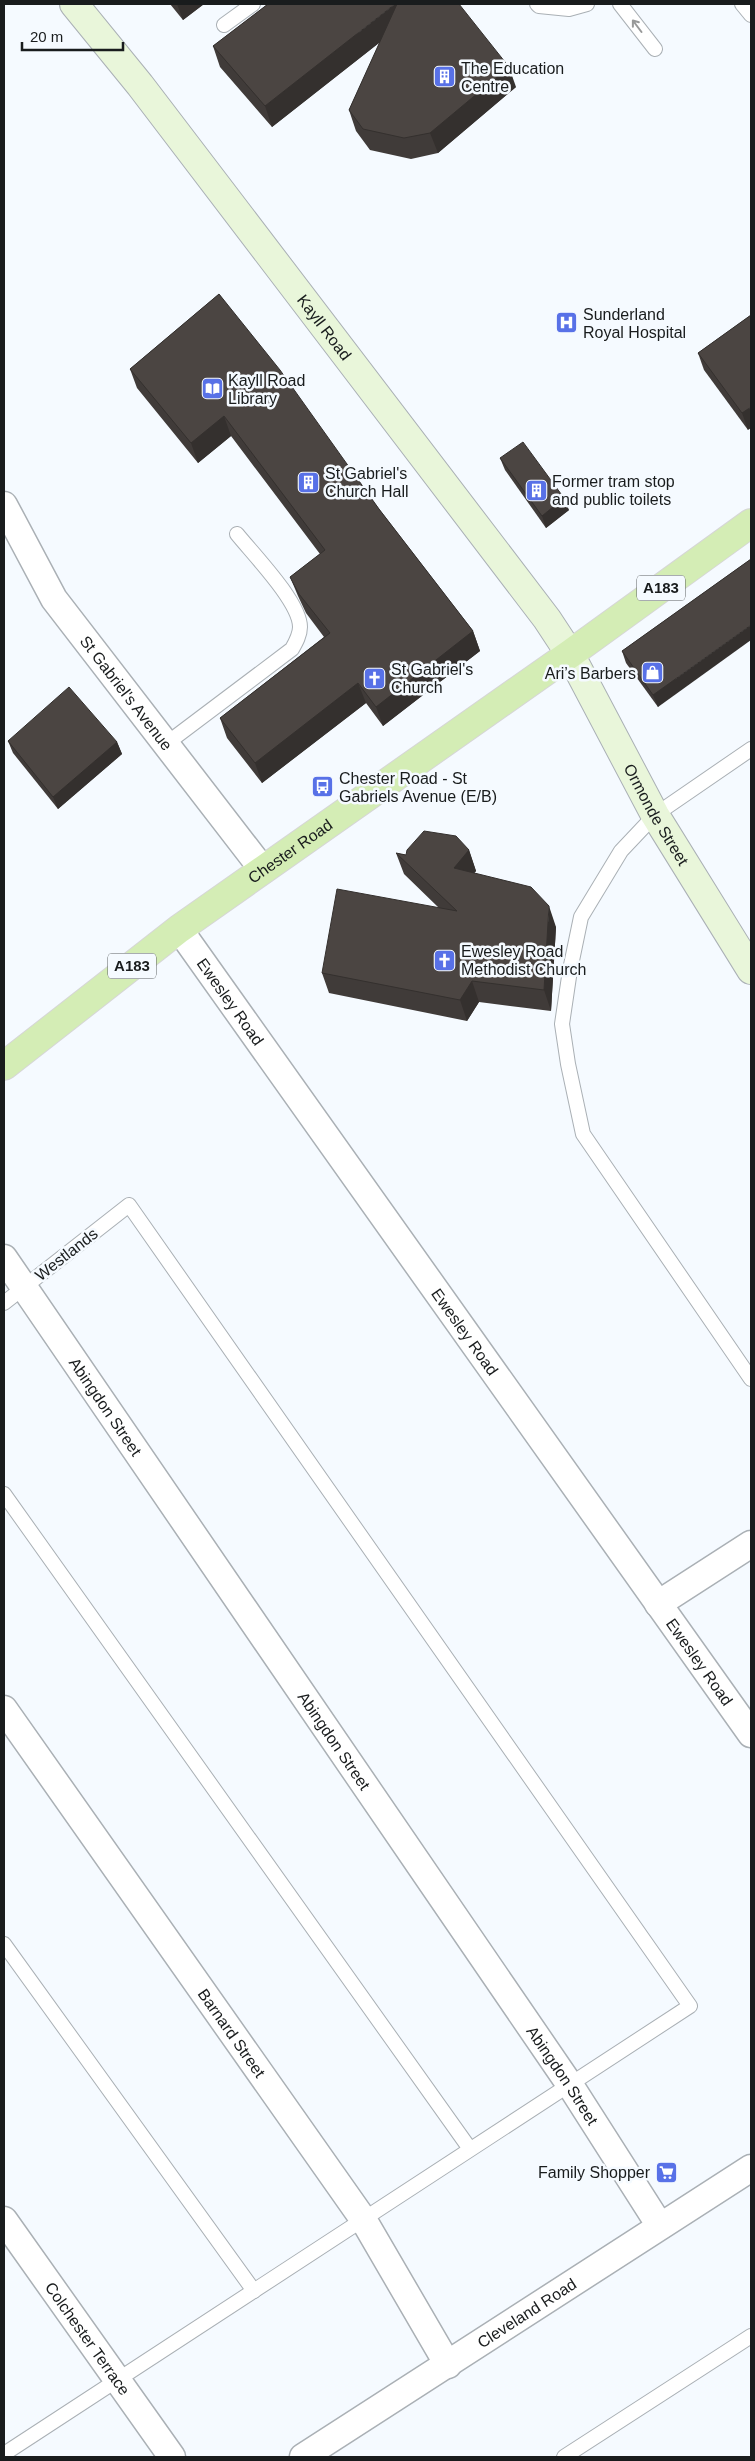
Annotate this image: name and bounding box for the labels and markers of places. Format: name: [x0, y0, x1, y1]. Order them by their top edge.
place label: The Education Centre: [461, 60, 564, 95]
building icon: The Education Centre: [433, 65, 457, 89]
place label: Sunderland Royal Hospital: [583, 306, 686, 341]
hospital icon: Sunderland Royal Hospital: [555, 311, 579, 335]
place label: Kayll Road Library: [228, 372, 305, 407]
library icon: Kayll Road Library: [200, 377, 224, 401]
place label: St Gabriel's Church Hall: [325, 465, 409, 500]
building icon: St Gabriel's Church Hall: [297, 470, 321, 494]
place label: Former tram stop and public toilets: [552, 473, 675, 508]
building icon: Former tram stop and public toilets: [524, 478, 548, 502]
place label: St Gabriel's Church: [391, 661, 473, 696]
shop icon: Ari’s Barbers: [640, 661, 664, 685]
place label: Ari’s Barbers: [545, 665, 636, 682]
church icon: St Gabriel's Church: [363, 666, 387, 690]
place label: Chester Road - St Gabriels Avenue (E/B): [339, 770, 497, 805]
bus stop icon: Chester Road - St Gabriels Avenue (E/B): [311, 775, 335, 799]
place label: Ewesley Road Methodist Church: [461, 943, 586, 978]
church icon: Ewesley Road Methodist Church: [433, 948, 457, 972]
supermarket icon: Family Shopper: [654, 2160, 678, 2184]
place label: Family Shopper: [538, 2164, 651, 2181]

